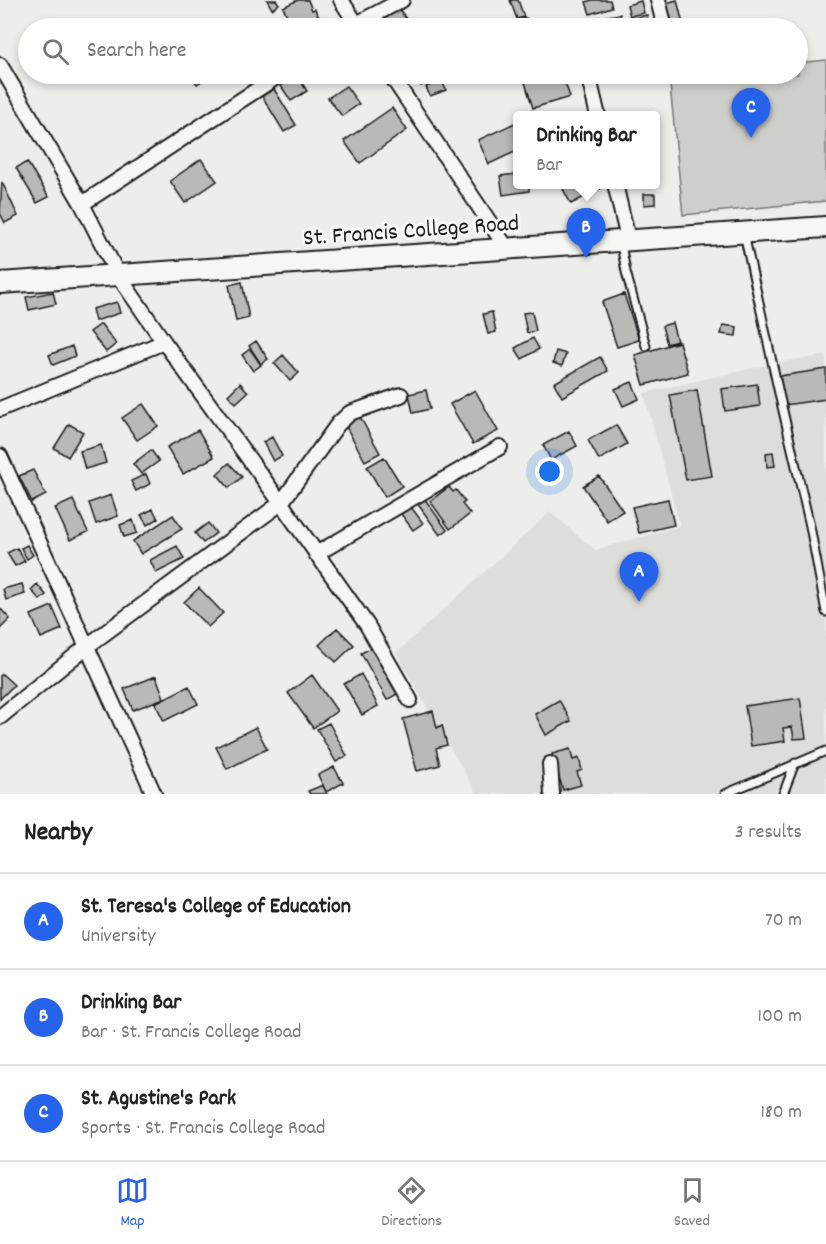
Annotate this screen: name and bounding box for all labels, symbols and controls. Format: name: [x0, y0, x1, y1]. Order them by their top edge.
search box: [18, 18, 808, 84]
icon: search: [39, 35, 72, 68]
text: Search here: [87, 36, 186, 67]
pin: C: [732, 88, 771, 138]
popup: [513, 111, 660, 189]
text: Drinking Bar: [536, 121, 637, 152]
text: Bar: [536, 152, 563, 180]
street label: St. Francis College Road: [302, 207, 520, 257]
pin: B: [566, 208, 606, 258]
your location: [535, 457, 564, 486]
pin: A: [620, 552, 658, 602]
text: Nearby: [24, 815, 92, 852]
text: 3 results: [735, 819, 802, 847]
text: St. Teresa's College of Education: [81, 892, 351, 923]
text: A: [38, 907, 49, 935]
text: 70 m: [765, 907, 802, 935]
text: University: [81, 923, 156, 951]
text: Drinking Bar: [81, 988, 182, 1019]
text: B: [39, 1003, 48, 1031]
text: 100 m: [758, 1003, 802, 1031]
text: Bar · St. Francis College Road: [81, 1019, 301, 1047]
text: St. Agustine's Park: [81, 1084, 236, 1115]
text: C: [39, 1099, 48, 1127]
text: 180 m: [760, 1099, 802, 1127]
text: Sports · St. Francis College Road: [81, 1115, 325, 1143]
tab: Map: [116, 1174, 149, 1233]
tab: Directions: [381, 1174, 442, 1233]
tab: Saved: [674, 1174, 710, 1233]

